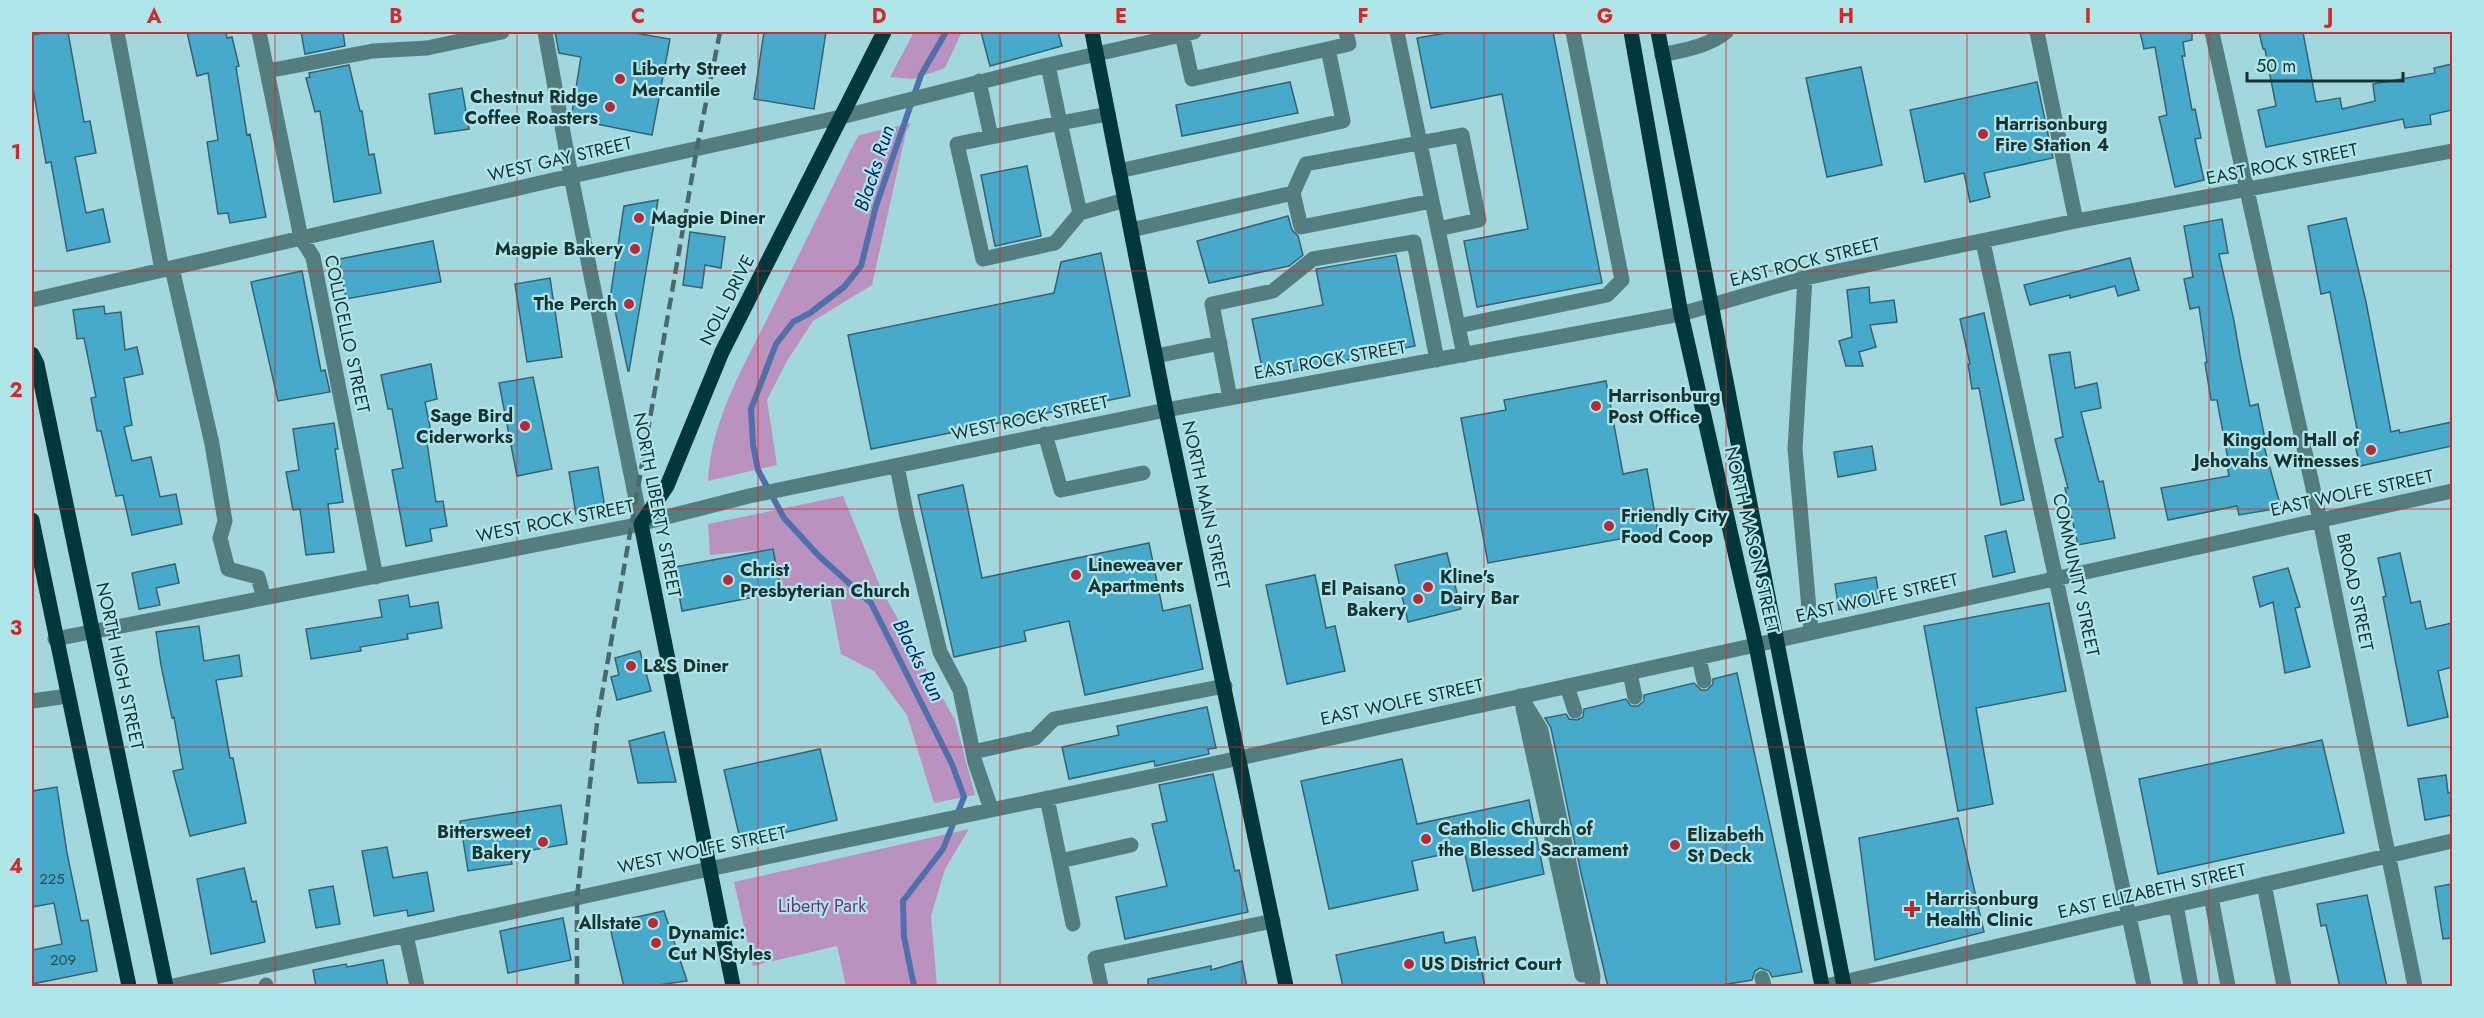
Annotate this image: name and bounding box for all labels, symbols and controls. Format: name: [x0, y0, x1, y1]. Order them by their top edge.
text: A: [146, 2, 162, 31]
text: B: [389, 2, 403, 31]
text: C: [631, 2, 645, 31]
text: D: [872, 2, 886, 31]
text: E: [1115, 2, 1127, 31]
text: F: [1357, 2, 1369, 31]
text: G: [1597, 2, 1613, 31]
text: H: [1838, 2, 1854, 31]
text: I: [2085, 2, 2091, 31]
text: J: [2323, 2, 2333, 31]
scale bar: [2247, 45, 2403, 83]
text: 50 m: [2256, 53, 2296, 79]
place label: Liberty Street Mercantile: [632, 56, 747, 103]
marker: Liberty Street Mercantile: [613, 72, 627, 86]
place label: Chestnut Ridge Coffee Roasters: [465, 84, 598, 131]
marker: Chestnut Ridge Coffee Roasters: [603, 100, 617, 114]
place label: Harrisonburg Fire Station 4: [1995, 111, 2109, 158]
water label: Blacks Run: [847, 121, 902, 215]
marker: Harrisonburg Fire Station 4: [1976, 127, 1990, 141]
street label: WEST GAY STREET: [485, 130, 635, 188]
street label: EAST ROCK STREET: [2204, 136, 2361, 191]
text: 1: [11, 138, 21, 167]
place label: Magpie Diner: [651, 205, 766, 231]
marker: Magpie Diner: [632, 211, 646, 225]
street label: EAST ROCK STREET: [1727, 231, 1884, 293]
place label: Magpie Bakery: [495, 236, 624, 262]
marker: Magpie Bakery: [628, 242, 642, 256]
street label: NOLL DRIVE: [693, 250, 761, 350]
street label: COLLICELLO STREET: [318, 252, 377, 416]
place label: The Perch: [534, 291, 617, 317]
marker: The Perch: [622, 297, 636, 311]
street label: EAST ROCK STREET: [1252, 334, 1409, 386]
text: 2: [9, 376, 23, 405]
place label: Harrisonburg Post Office: [1608, 383, 1720, 430]
street label: WEST ROCK STREET: [949, 389, 1112, 447]
marker: Harrisonburg Post Office: [1589, 399, 1603, 413]
place label: Sage Bird Ciderworks: [416, 403, 513, 450]
street label: NORTH LIBERTY STREET: [626, 410, 688, 601]
street label: NORTH MAIN STREET: [1175, 418, 1237, 592]
marker: Sage Bird Ciderworks: [518, 419, 532, 433]
place label: Kingdom Hall of Jehovahs Witnesses: [2191, 427, 2360, 474]
marker: Kingdom Hall of Jehovahs Witnesses: [2364, 443, 2378, 457]
street label: NORTH MASON STREET: [1718, 444, 1786, 637]
street label: EAST WOLFE STREET: [2268, 463, 2437, 523]
street label: COMMUNITY STREET: [2046, 491, 2106, 660]
street label: WEST ROCK STREET: [474, 493, 637, 549]
place label: Friendly City Food Coop: [1621, 503, 1728, 550]
marker: Friendly City Food Coop: [1602, 519, 1616, 533]
street label: BROAD STREET: [2330, 531, 2380, 654]
place label: Lineweaver Apartments: [1087, 552, 1185, 599]
place label: Christ Presbyterian Church: [740, 557, 910, 604]
place label: Kline's Dairy Bar: [1440, 564, 1520, 611]
street label: EAST WOLFE STREET: [1793, 567, 1961, 629]
marker: Lineweaver Apartments: [1069, 568, 1083, 582]
marker: Christ Presbyterian Church: [721, 573, 735, 587]
place label: El Paisano Bakery: [1321, 576, 1407, 623]
street label: NORTH HIGH STREET: [90, 580, 151, 753]
marker: Kline's Dairy Bar: [1421, 580, 1435, 594]
marker: El Paisano Bakery: [1411, 592, 1425, 606]
text: 3: [10, 614, 22, 643]
water label: Blacks Run: [885, 614, 952, 707]
place label: L&S Diner: [643, 653, 730, 679]
marker: L&S Diner: [624, 659, 638, 673]
street label: EAST WOLFE STREET: [1318, 672, 1487, 732]
place label: Catholic Church of the Blessed Sacrament: [1438, 816, 1628, 863]
place label: Bittersweet Bakery: [437, 819, 532, 866]
street label: WEST WOLFE STREET: [615, 819, 789, 881]
place label: Elizabeth St Deck: [1687, 822, 1764, 869]
marker: Catholic Church of the Blessed Sacrament: [1419, 832, 1433, 846]
marker: Bittersweet Bakery: [536, 835, 550, 849]
marker: Elizabeth St Deck: [1668, 838, 1682, 852]
text: 4: [9, 852, 23, 881]
street label: EAST ELIZABETH STREET: [2055, 857, 2249, 925]
house number: 225: [39, 868, 65, 890]
place label: Harrisonburg Health Clinic: [1926, 886, 2038, 933]
park label: Liberty Park: [778, 893, 866, 919]
marker: Harrisonburg Health Clinic: [1903, 900, 1921, 918]
place label: Allstate: [577, 910, 641, 936]
marker: Allstate: [646, 916, 660, 930]
place label: Dynamic: Cut N Styles: [668, 920, 772, 967]
marker: Dynamic: Cut N Styles: [649, 936, 663, 950]
house number: 209: [50, 949, 76, 971]
place label: US District Court: [1421, 951, 1562, 977]
marker: US District Court: [1402, 957, 1416, 971]

